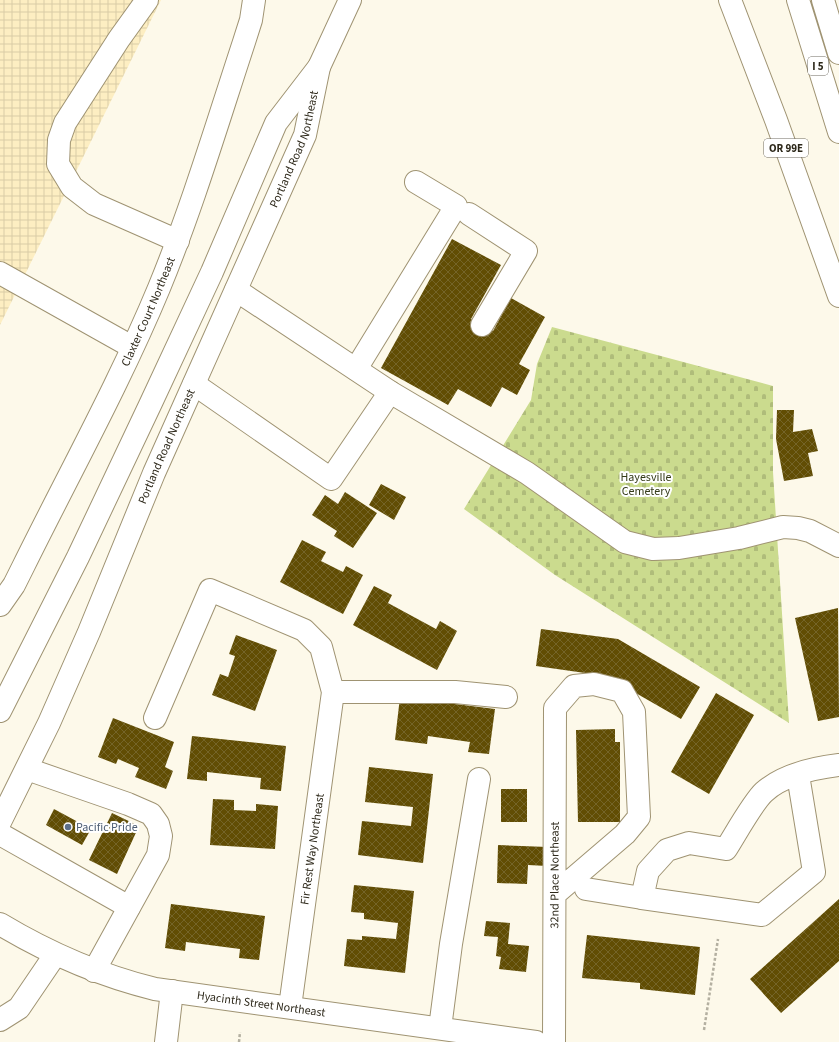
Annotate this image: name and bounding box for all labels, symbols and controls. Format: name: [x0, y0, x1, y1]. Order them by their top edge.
road number: I 5: [808, 57, 828, 75]
street label: Portland Road Northeast: [266, 89, 323, 211]
road number: OR 99E: [764, 139, 808, 157]
street label: Claxter Court Northeast: [117, 255, 180, 369]
street label: Portland Road Northeast: [134, 386, 199, 507]
park label: Hayesville Cemetery: [620, 469, 672, 500]
street label: Fir Rest Way Northeast: [296, 792, 329, 906]
place label: Pacific Pride: [76, 819, 138, 836]
marker: Pacific Pride: [63, 822, 73, 832]
street label: 32nd Place Northeast: [546, 822, 564, 928]
street label: Hyacinth Street Northeast: [196, 987, 327, 1022]

